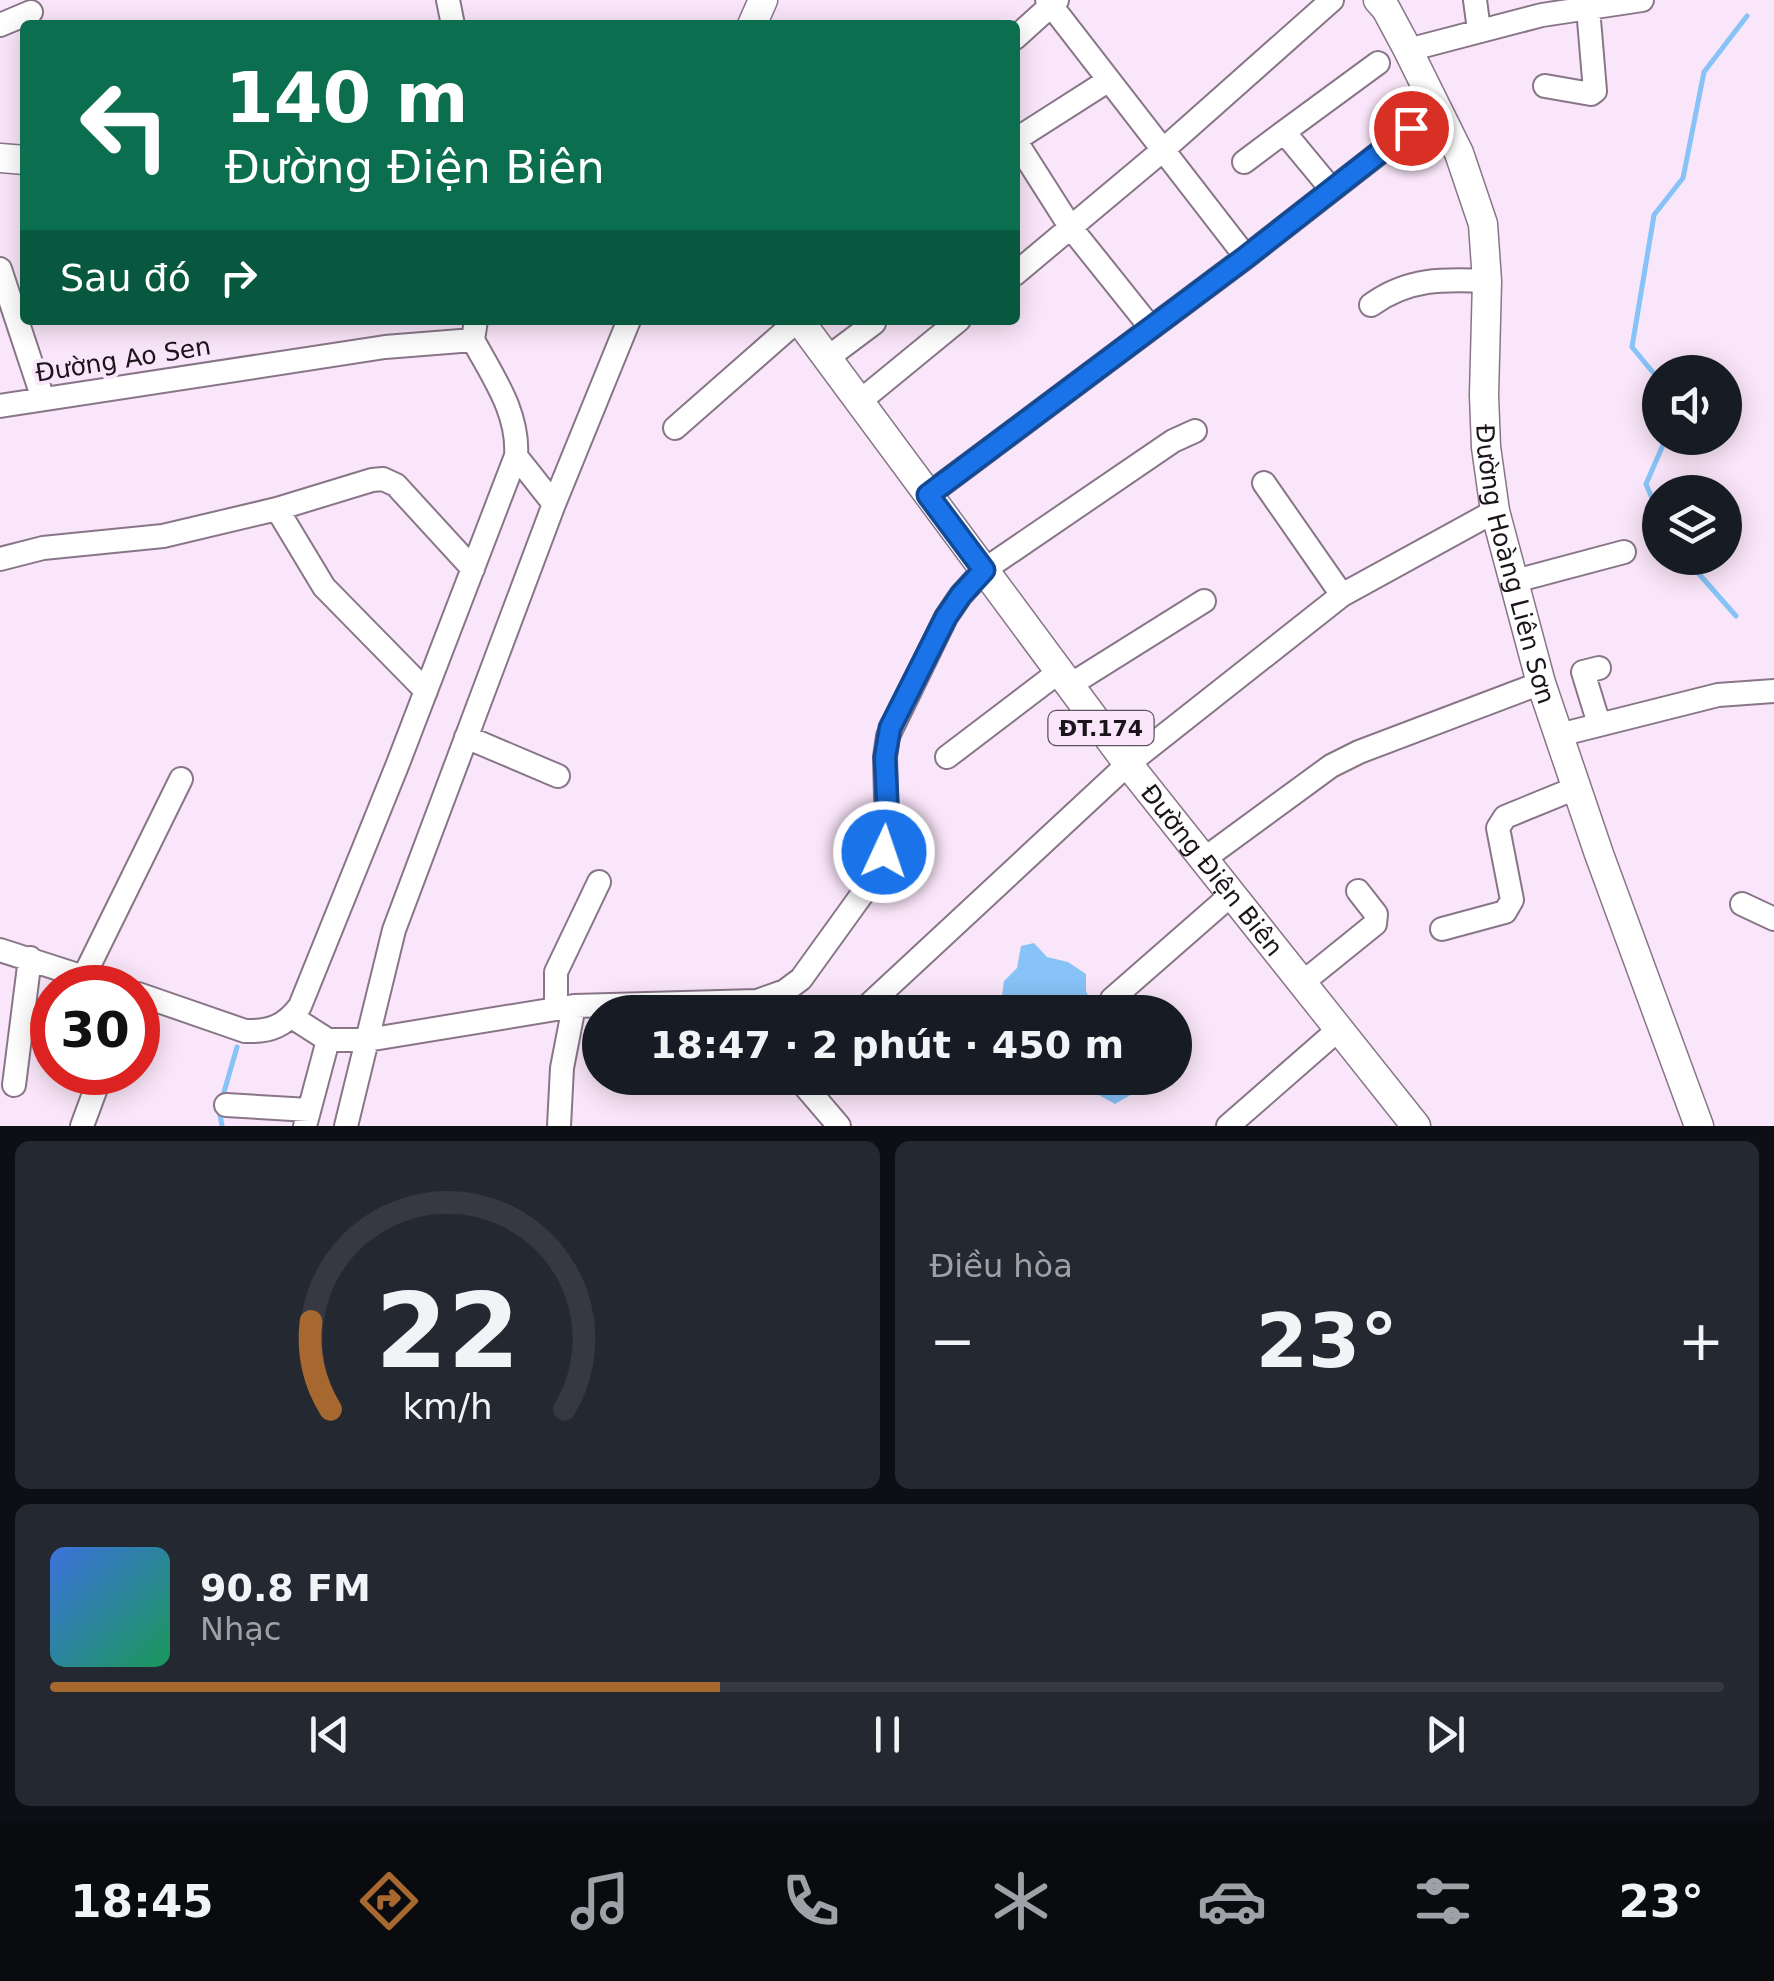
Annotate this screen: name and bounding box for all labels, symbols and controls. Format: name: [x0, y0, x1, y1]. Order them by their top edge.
text: 140 m: [225, 57, 468, 139]
icon: left: [60, 60, 190, 190]
pin: [1369, 86, 1454, 171]
icon: arrive: [1384, 101, 1439, 156]
text: Đường Điện Biên: [225, 141, 605, 194]
icon: right: [211, 250, 266, 305]
text: Sau đó: [60, 256, 191, 300]
street label: Đường Ao Sen: [33, 331, 213, 388]
map controls: [1642, 355, 1742, 575]
button: sound: [1642, 355, 1742, 455]
street label: Đường Hoàng Liên Sơn: [1470, 424, 1561, 708]
button: layers: [1642, 475, 1742, 575]
road number: ĐT.174: [1048, 711, 1154, 745]
street label: Đường Điện Biên: [1135, 779, 1289, 962]
position arrow: [832, 800, 936, 904]
speed limit sign: 30: [30, 965, 160, 1095]
text: 18:47 · 2 phút · 450 m: [650, 1023, 1124, 1067]
text: Điều hòa: [930, 1247, 1073, 1285]
text: 22: [375, 1270, 520, 1392]
text: 23°: [1256, 1297, 1398, 1385]
text: −: [930, 1309, 976, 1373]
text: +: [1678, 1309, 1724, 1373]
text: km/h: [402, 1386, 492, 1427]
text: 90.8 FM: [200, 1566, 371, 1610]
text: Nhạc: [200, 1610, 281, 1648]
icon: previous: [302, 1707, 357, 1762]
icon: pause: [860, 1707, 915, 1762]
icon: next: [1418, 1707, 1473, 1762]
icon: directions: [354, 1866, 424, 1936]
icon: music: [565, 1866, 635, 1936]
icon: phone: [776, 1866, 846, 1936]
icon: climate: [986, 1866, 1056, 1936]
icon: car: [1197, 1866, 1267, 1936]
icon: filters: [1408, 1866, 1478, 1936]
text: 18:45: [70, 1875, 214, 1928]
text: 23°: [1619, 1875, 1704, 1928]

